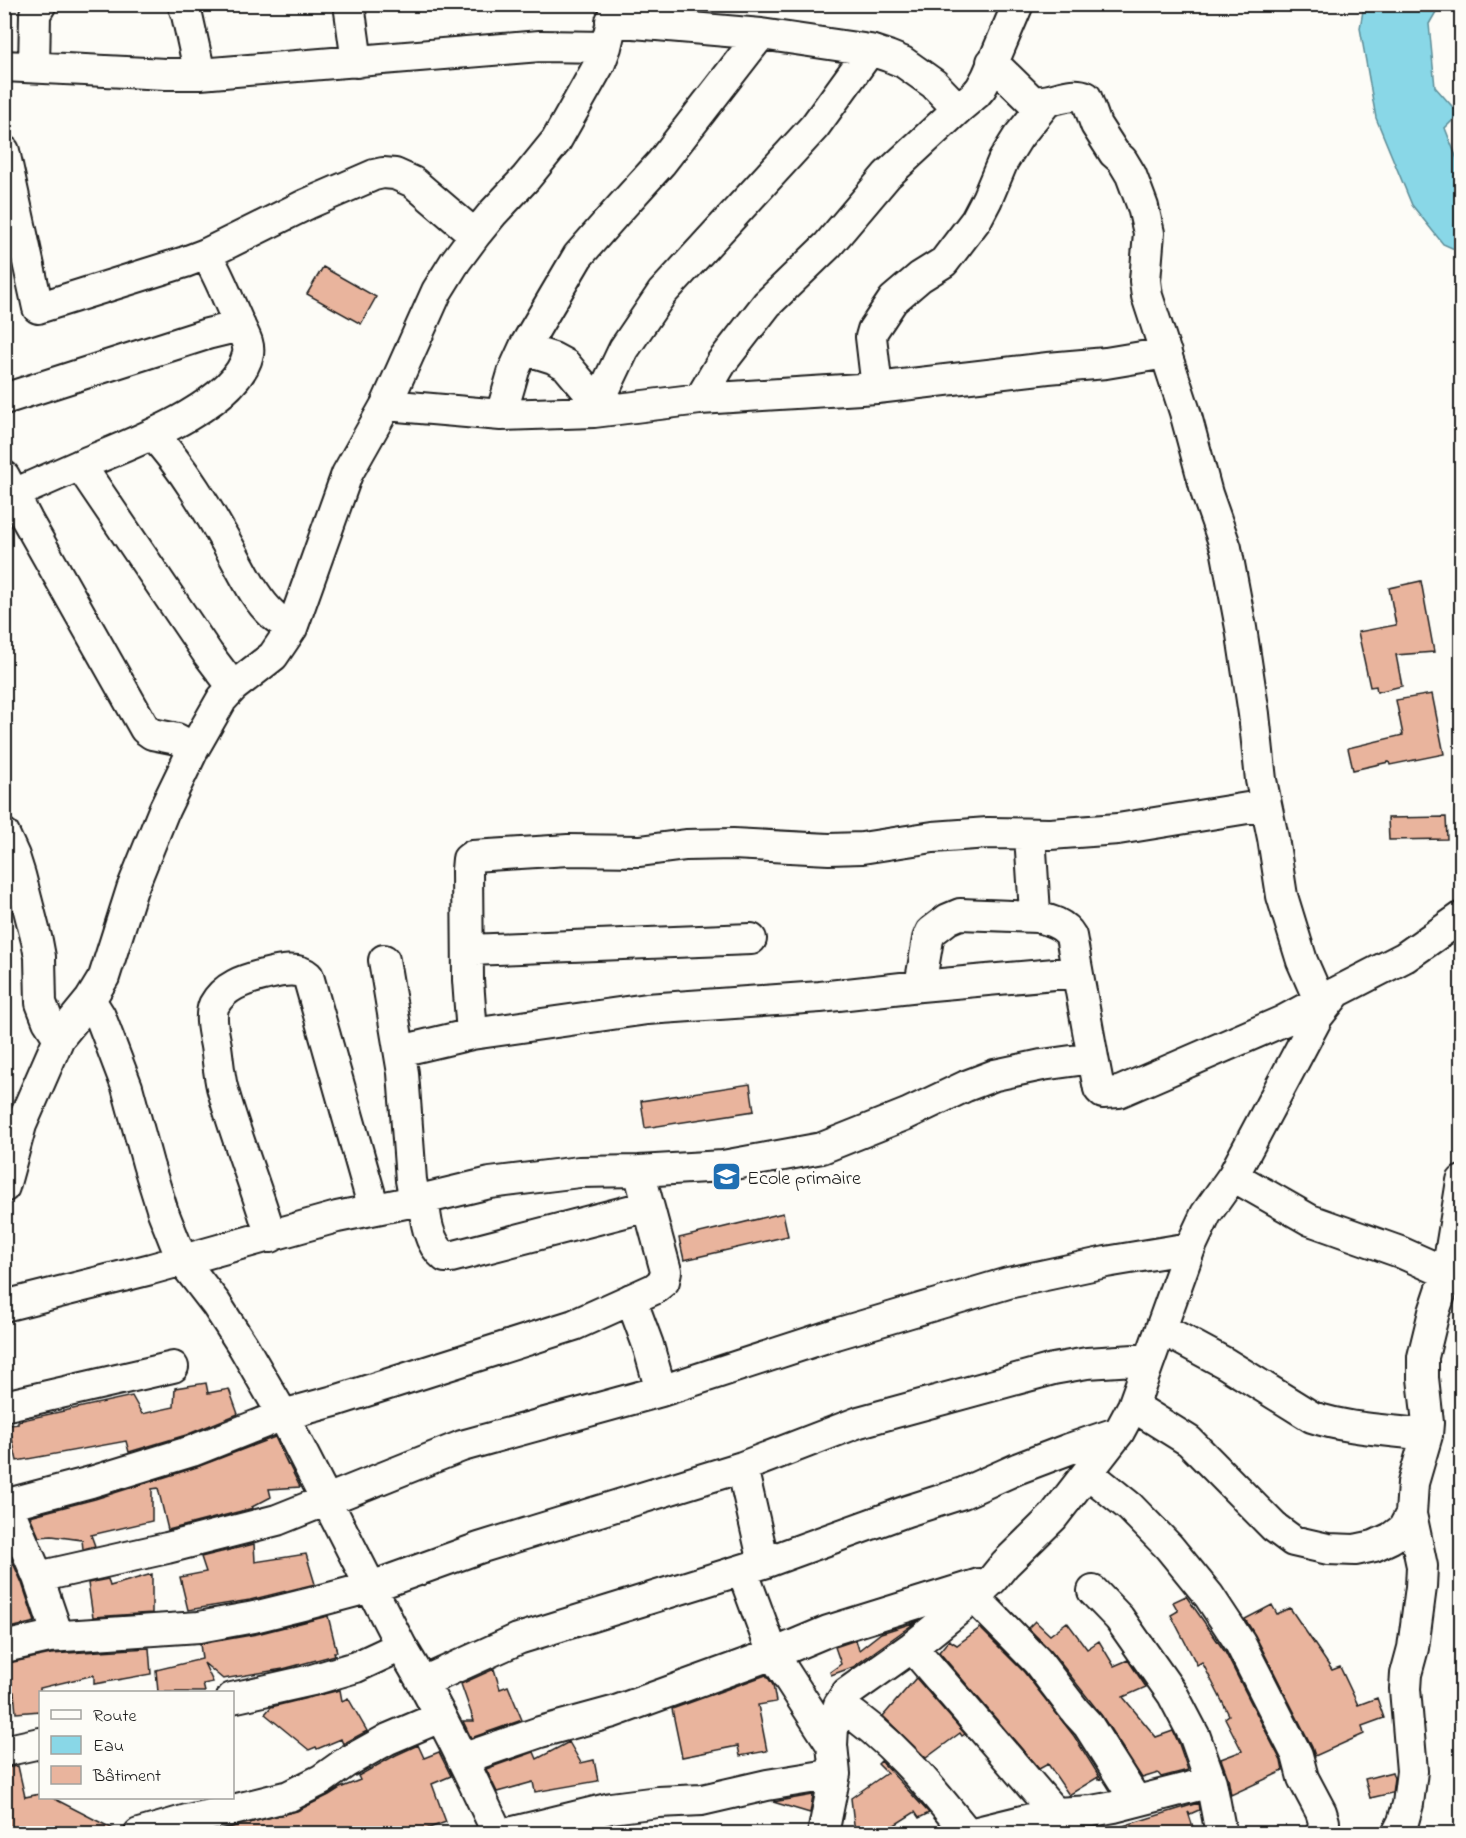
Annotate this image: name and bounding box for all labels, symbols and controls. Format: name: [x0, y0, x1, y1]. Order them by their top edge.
school or university icon: Ecole primaire: [710, 1161, 742, 1193]
place label: Ecole primaire: [747, 1165, 861, 1194]
legend: [39, 1691, 234, 1799]
text: Route: [93, 1704, 138, 1730]
text: Eau: [93, 1734, 124, 1760]
text: Bâtiment: [92, 1764, 161, 1790]

